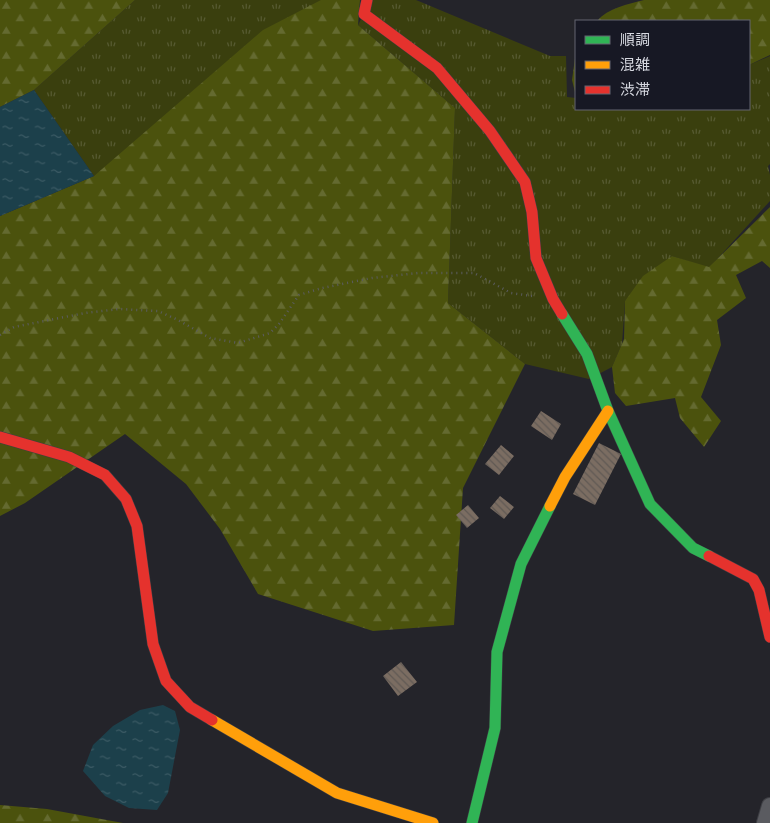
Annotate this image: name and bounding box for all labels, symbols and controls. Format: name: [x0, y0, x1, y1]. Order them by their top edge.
legend: [575, 20, 750, 110]
text: 順調: [620, 31, 650, 48]
text: 混雑: [620, 56, 650, 73]
text: 渋滞: [620, 81, 650, 98]

